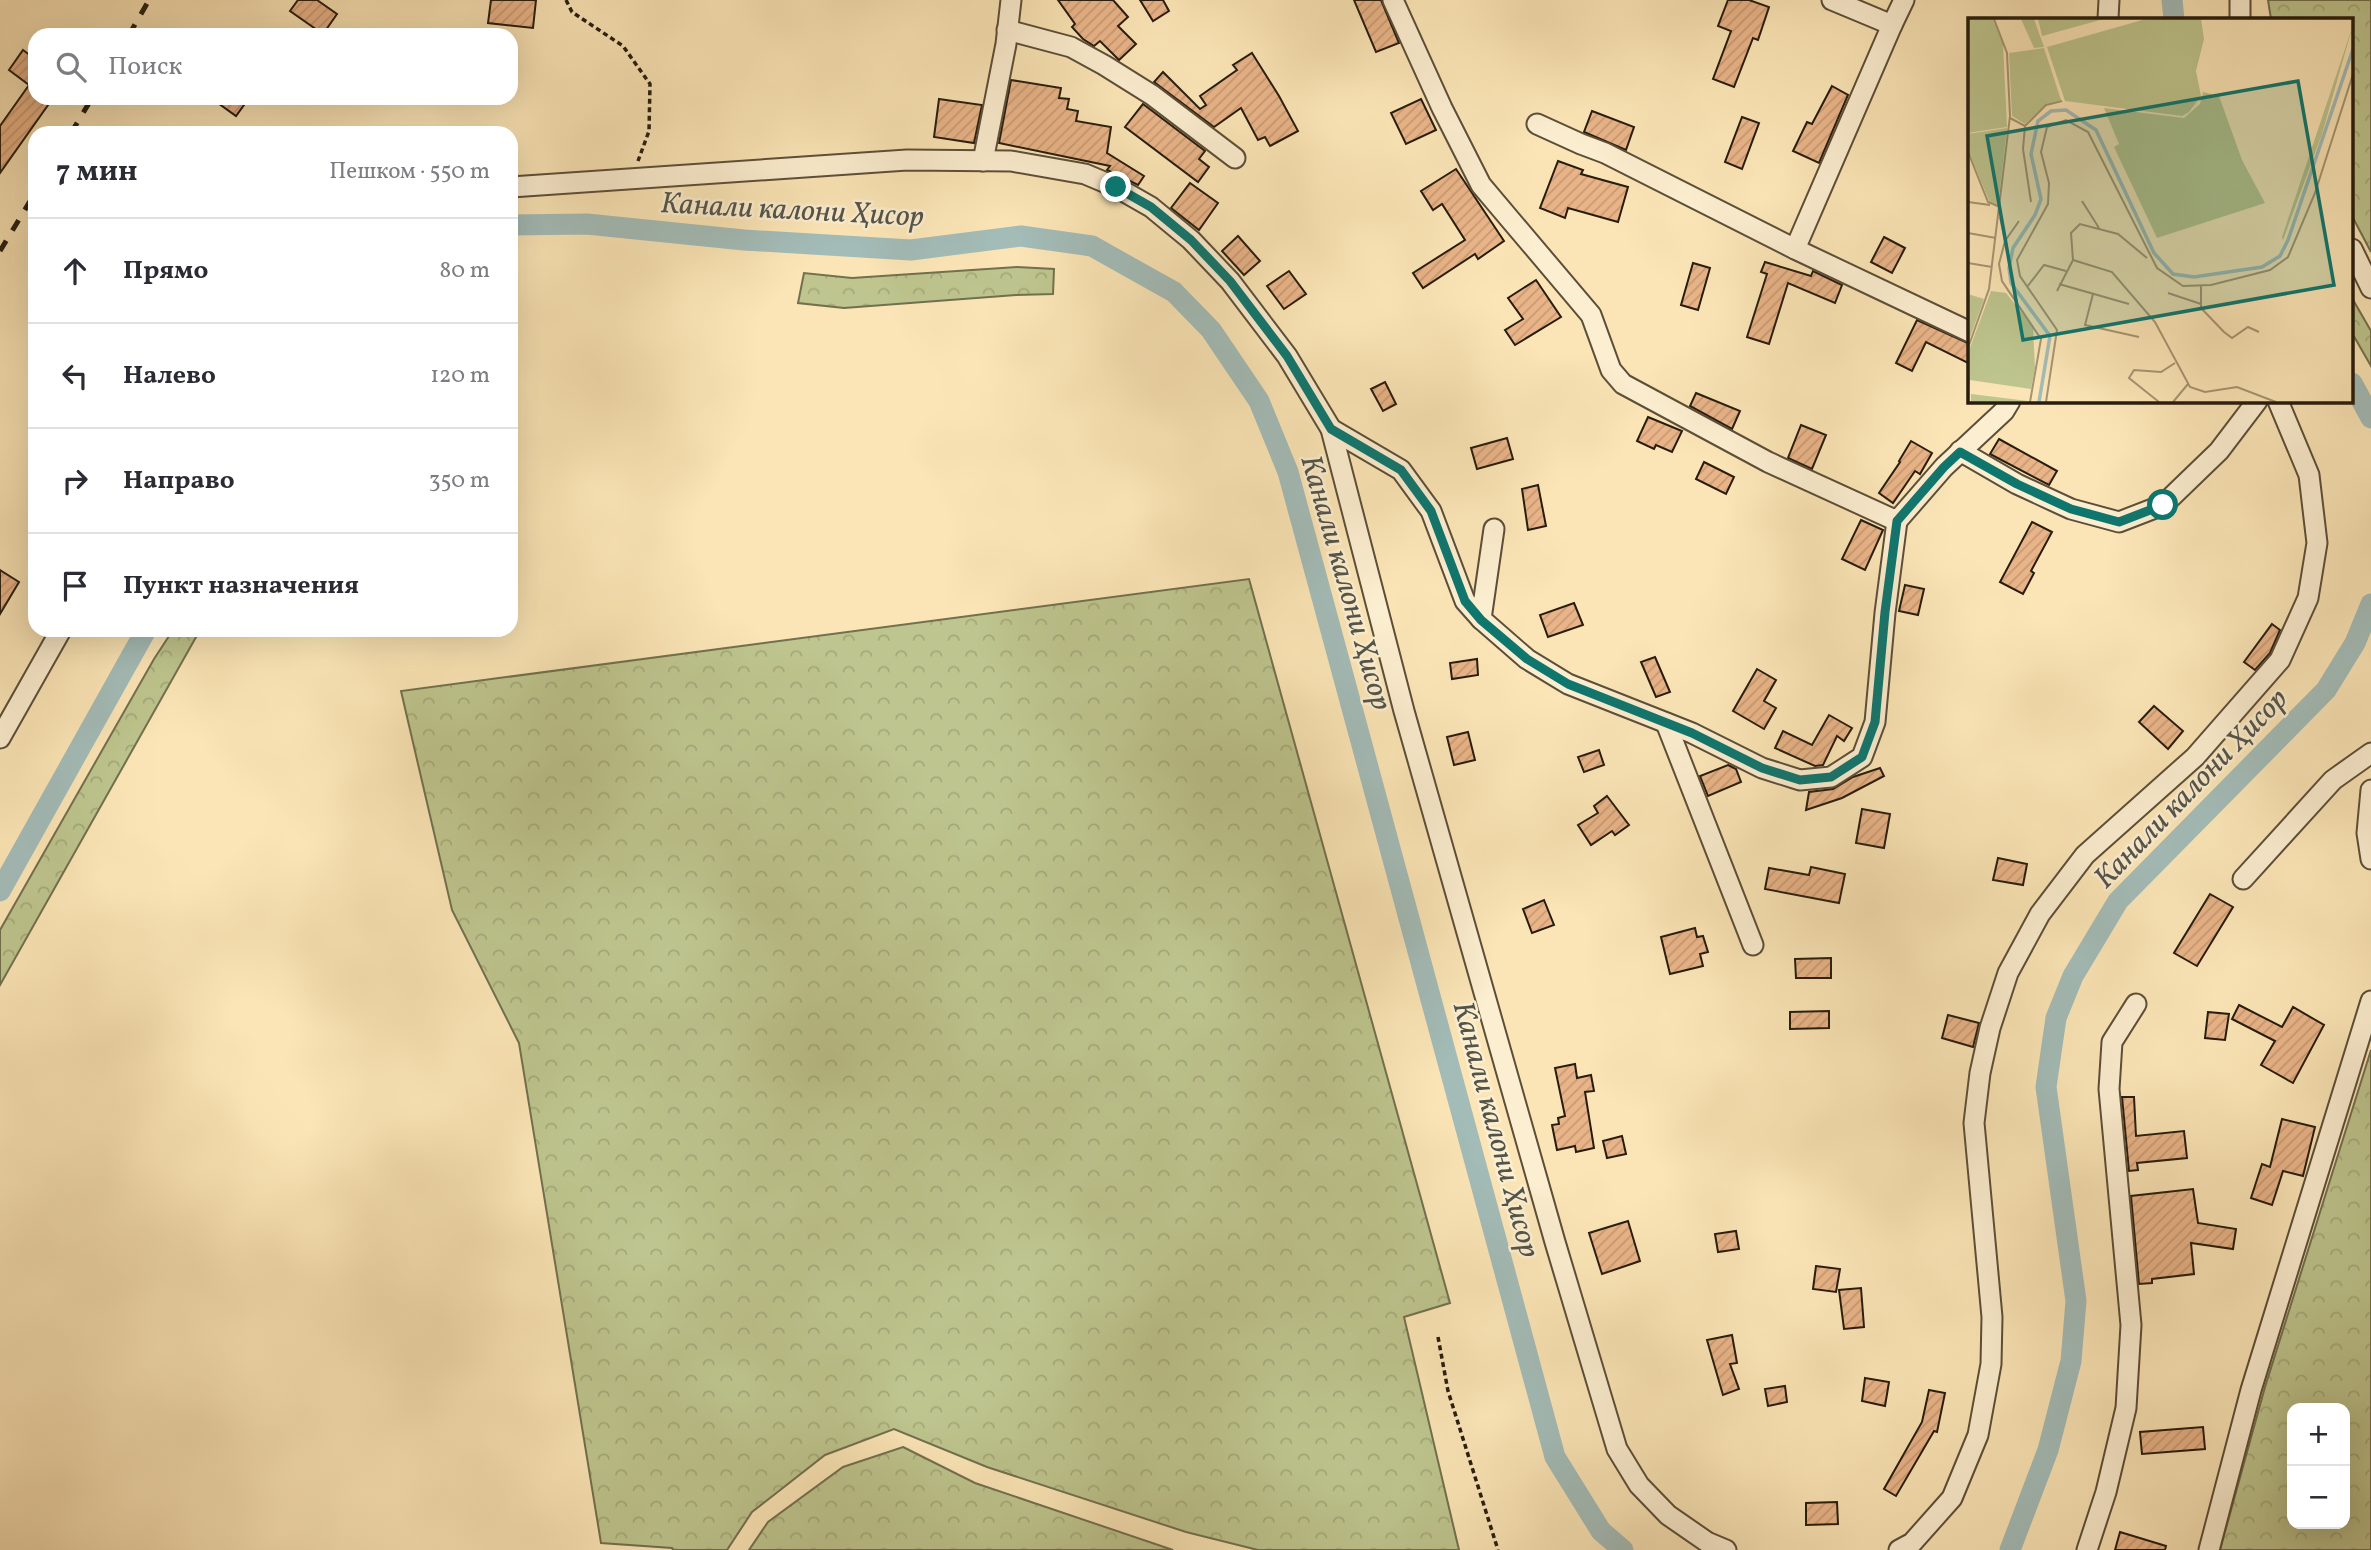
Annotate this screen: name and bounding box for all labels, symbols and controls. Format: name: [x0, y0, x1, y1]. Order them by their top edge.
inset map: [1968, 18, 2354, 402]
search box: [28, 28, 518, 105]
icon: search: [52, 48, 90, 86]
text: Поиск: [108, 49, 182, 85]
text: 7 мин: [56, 151, 138, 193]
text: Пешком · 550 m: [329, 156, 490, 188]
route end: [1100, 171, 1131, 202]
water label: Канали калони Ҳисор: [659, 183, 925, 239]
icon: ahead: [56, 252, 94, 290]
text: Прямо: [123, 253, 208, 289]
text: 80 m: [440, 255, 490, 287]
icon: left: [56, 357, 94, 395]
text: Налево: [123, 358, 216, 394]
text: 120 m: [430, 360, 490, 392]
water label: Канали калони Ҳисор: [1289, 450, 1402, 715]
icon: right: [56, 462, 94, 500]
text: Направо: [123, 463, 235, 499]
text: 350 m: [429, 465, 490, 497]
route start: [2147, 489, 2178, 520]
icon: arrive: [56, 567, 94, 605]
text: Пункт назначения: [123, 568, 359, 604]
water label: Канали калони Ҳисор: [2085, 680, 2298, 899]
water label: Канали калони Ҳисор: [1441, 997, 1549, 1262]
map controls: [2287, 1403, 2350, 1529]
button: +: [2287, 1403, 2350, 1466]
button: −: [2287, 1466, 2350, 1529]

